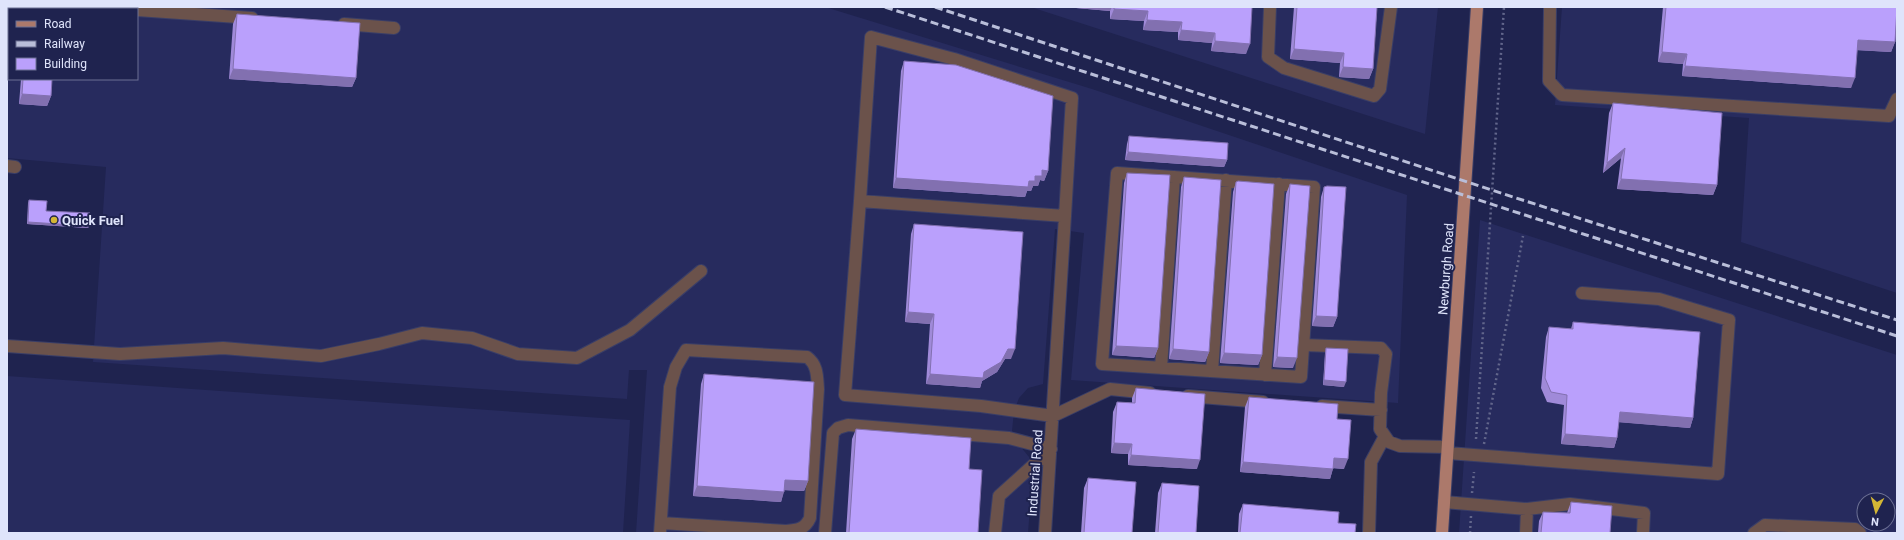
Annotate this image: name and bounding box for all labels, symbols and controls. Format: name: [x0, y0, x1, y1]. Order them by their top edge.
legend: [8, 8, 138, 80]
text: Road: [44, 17, 72, 31]
text: Railway: [44, 37, 85, 51]
text: Building: [44, 57, 87, 71]
place label: Quick Fuel: [62, 213, 123, 228]
marker: Quick Fuel: [49, 215, 59, 225]
street label: Newburgh Road: [1435, 222, 1457, 316]
street label: Industrial Road: [1024, 429, 1046, 517]
north arrow: [1856, 492, 1896, 532]
text: N: [1870, 515, 1880, 528]

